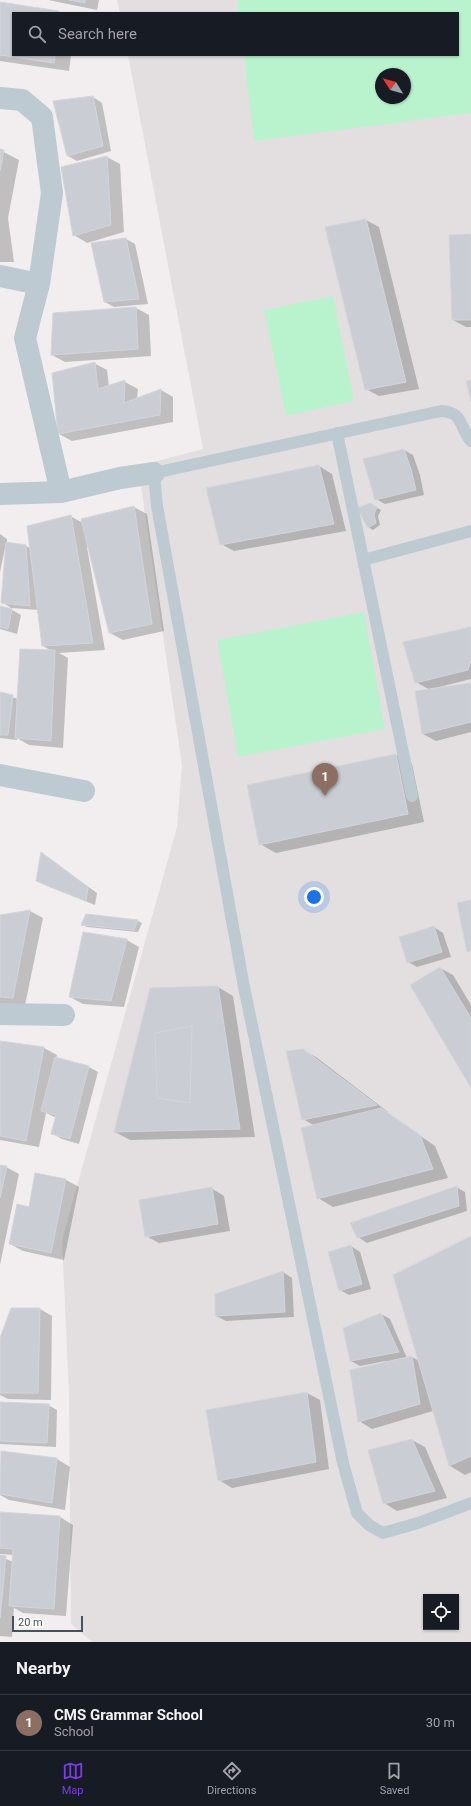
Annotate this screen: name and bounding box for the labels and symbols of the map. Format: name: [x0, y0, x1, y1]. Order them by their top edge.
north arrow: [375, 68, 411, 104]
pin: 1: [312, 763, 338, 796]
your location: [304, 887, 324, 907]
scale bar: [12, 1614, 83, 1633]

